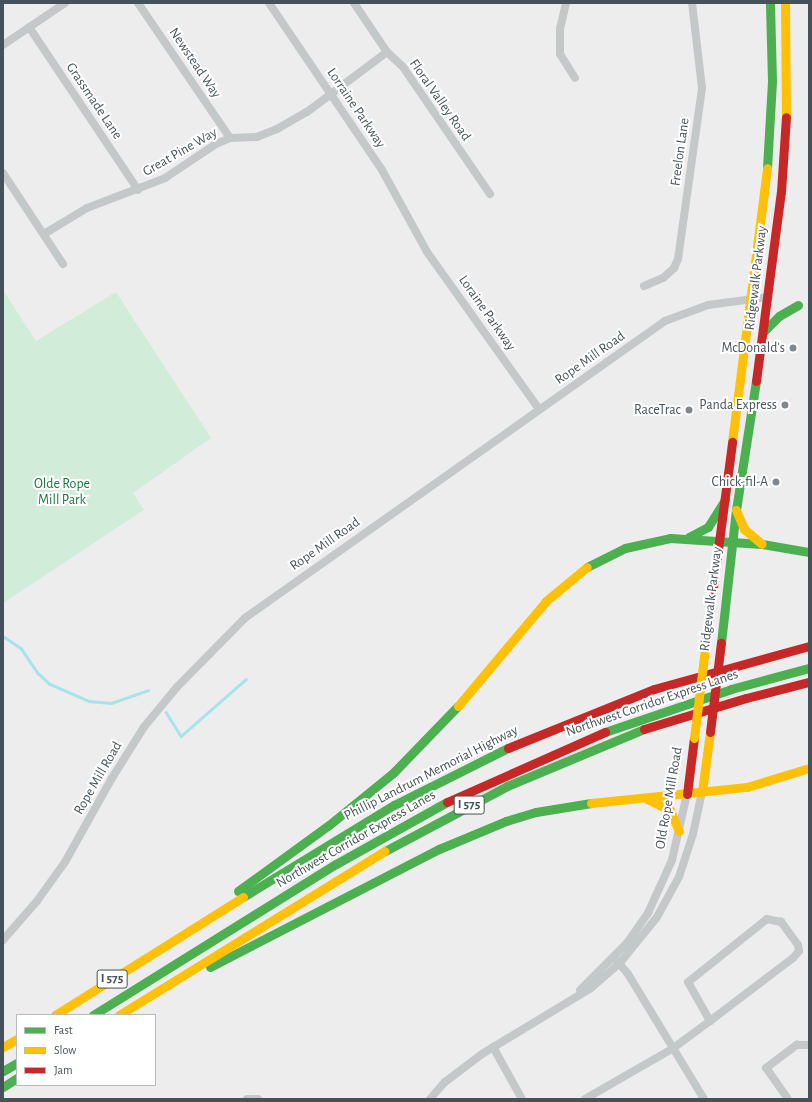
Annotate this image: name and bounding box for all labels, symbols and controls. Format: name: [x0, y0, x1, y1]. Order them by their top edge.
street label: Newstead Way: [165, 25, 225, 101]
street label: Floral Valley Road: [406, 56, 474, 144]
street label: Grassmade Lane: [62, 59, 126, 143]
street label: Lorraine Parkway: [323, 65, 389, 151]
street label: Freelon Lane: [667, 117, 693, 187]
street label: Great Pine Way: [140, 124, 220, 180]
street label: Ridgewalk Parkway: [741, 225, 771, 331]
street label: Loraine Parkway: [455, 272, 519, 354]
street label: Rope Mill Road: [552, 328, 628, 388]
place label: McDonald's: [722, 340, 785, 356]
marker: McDonald's: [788, 343, 798, 353]
place label: Panda Express: [699, 397, 777, 413]
marker: Panda Express: [780, 400, 790, 410]
place label: RaceTrac: [634, 402, 681, 418]
marker: RaceTrac: [684, 405, 694, 415]
place label: Chick-fil-A: [711, 474, 768, 490]
park label: Olde Rope Mill Park: [34, 476, 90, 508]
marker: Chick-fil-A: [771, 477, 781, 487]
street label: Rope Mill Road: [287, 514, 363, 574]
street label: Ridgewalk Parkway: [696, 546, 726, 652]
street label: Northwest Corridor Express Lanes: [564, 666, 740, 740]
street label: Phillip Landrum Memorial Highway: [341, 722, 521, 824]
street label: Rope Mill Road: [70, 738, 126, 818]
street label: Old Rope Mill Road: [652, 746, 686, 850]
street label: Northwest Corridor Express Lanes: [273, 786, 439, 892]
road number: I 575: [453, 794, 485, 816]
road number: I 575: [96, 968, 128, 990]
legend: [16, 1014, 156, 1086]
text: Fast: [54, 1024, 73, 1036]
text: Slow: [54, 1044, 76, 1056]
text: Jam: [54, 1064, 73, 1076]

